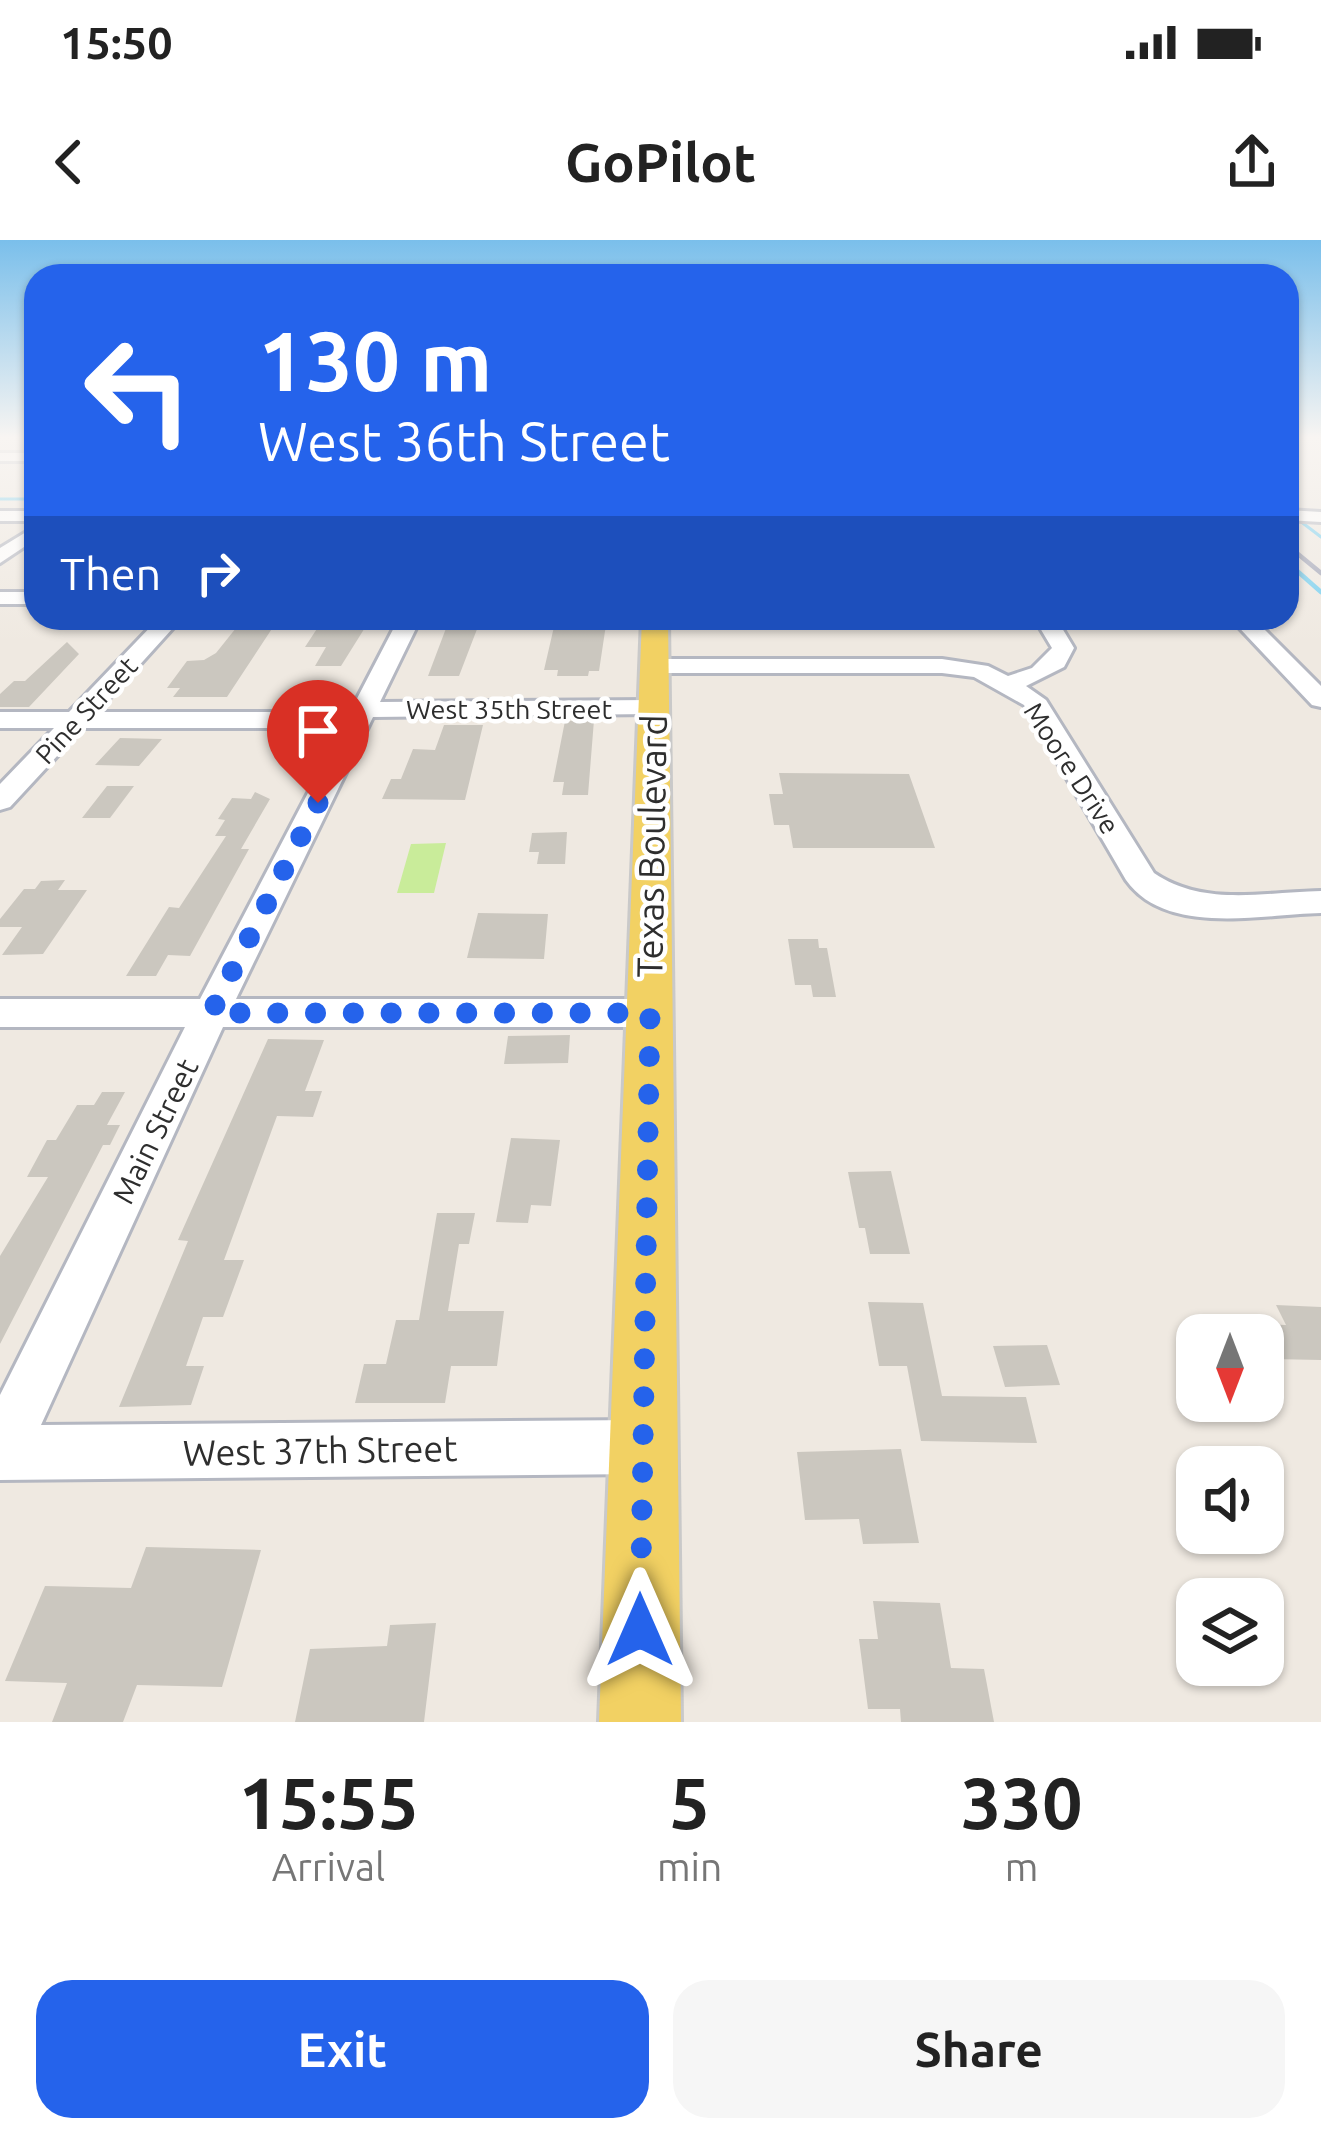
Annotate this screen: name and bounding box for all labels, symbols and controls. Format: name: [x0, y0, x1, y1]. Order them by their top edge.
text: 15:50: [60, 17, 173, 68]
icon: back: [36, 129, 102, 195]
icon: share: [1219, 129, 1285, 195]
text: GoPilot: [565, 132, 756, 192]
icon: left: [60, 312, 216, 468]
text: 130 m: [258, 313, 492, 407]
text: West 36th Street: [258, 411, 670, 471]
icon: right: [185, 540, 251, 606]
text: Then: [60, 548, 161, 599]
street label: Pine Street: [29, 650, 143, 769]
pin: [267, 680, 369, 803]
street label: West 35th Street: [406, 694, 612, 724]
street label: Moore Drive: [1019, 697, 1125, 839]
icon: arrive: [285, 698, 351, 764]
street label: Texas Boulevard: [628, 714, 674, 978]
street label: Main Street: [105, 1053, 205, 1209]
north arrow: [1176, 1314, 1284, 1422]
map controls: [1176, 1314, 1284, 1686]
street label: West 37th Street: [182, 1427, 458, 1473]
button: sound: [1176, 1446, 1284, 1554]
position arrow: [577, 1567, 703, 1693]
button: layers: [1176, 1578, 1284, 1686]
text: 15:55: [238, 1762, 419, 1843]
text: 5: [669, 1762, 710, 1843]
text: 330: [961, 1762, 1083, 1843]
text: Arrival: [272, 1845, 385, 1888]
text: min: [657, 1845, 722, 1888]
text: m: [1005, 1845, 1038, 1888]
button: Exit: [36, 1980, 649, 2118]
button: Share: [673, 1980, 1285, 2118]

